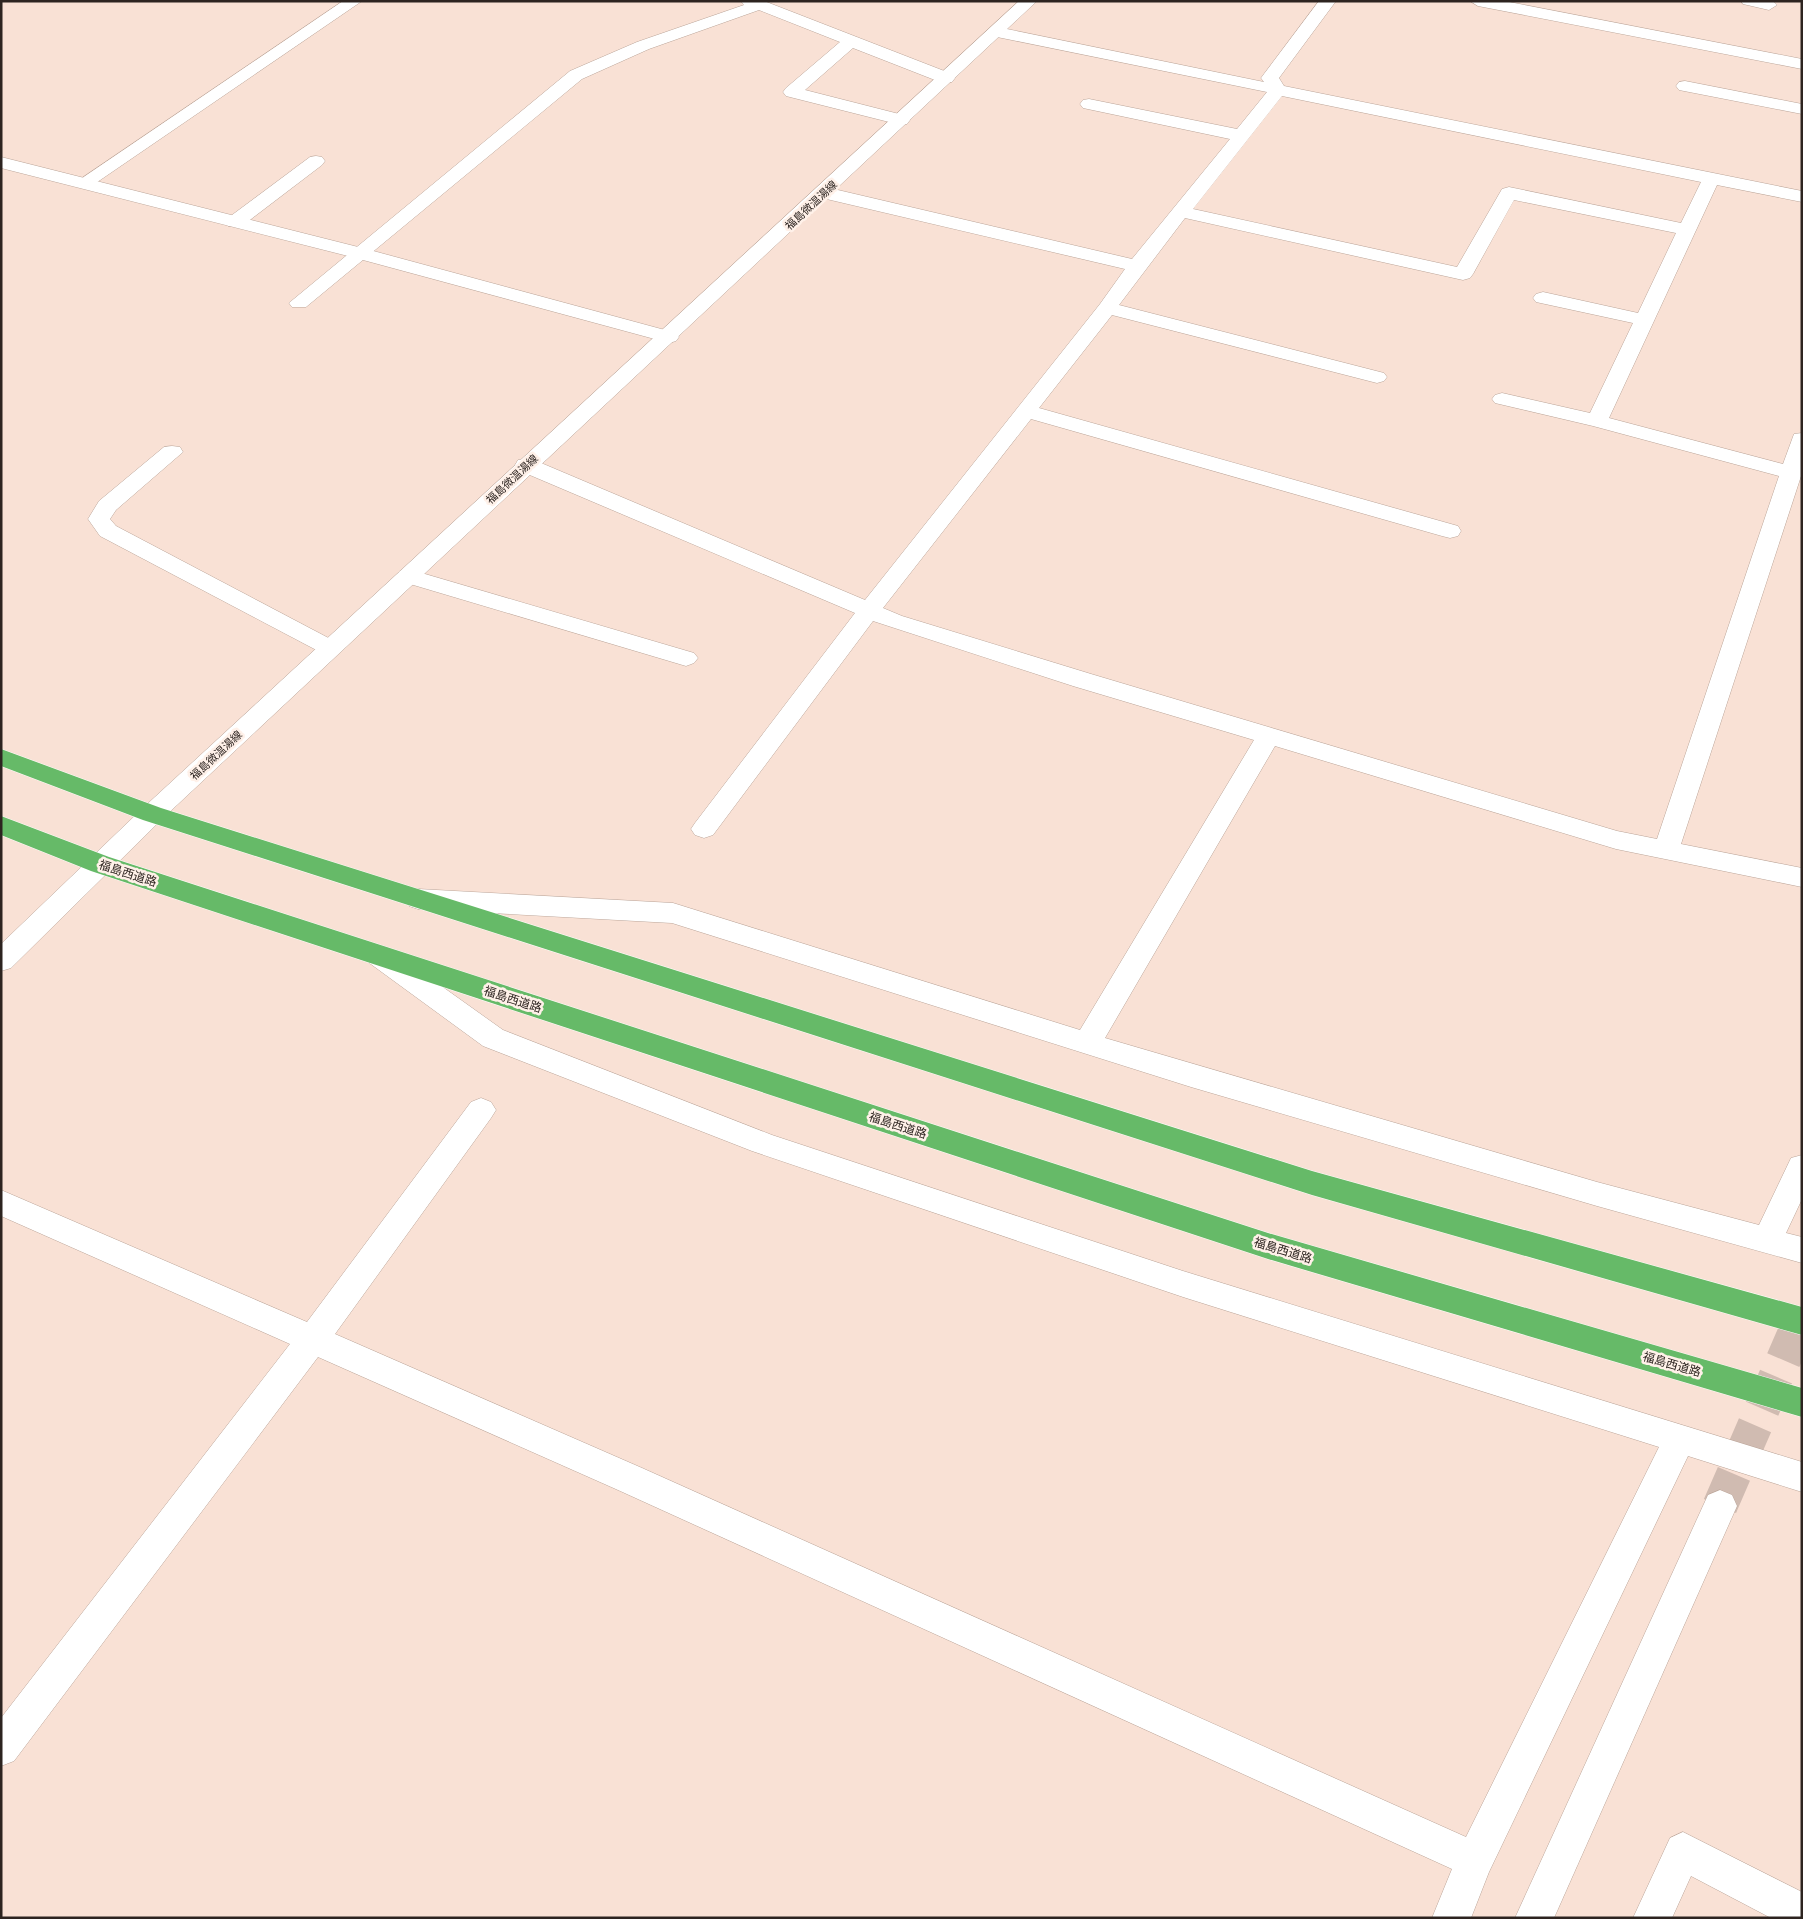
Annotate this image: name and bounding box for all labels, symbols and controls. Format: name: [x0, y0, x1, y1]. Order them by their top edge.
street label: 福島微温湯線: [782, 177, 840, 233]
street label: 福島微温湯線: [483, 451, 541, 507]
street label: 福島微温湯線: [187, 727, 245, 783]
street label: 福島西道路: [97, 857, 159, 889]
street label: 福島西道路: [482, 983, 544, 1015]
street label: 福島西道路: [867, 1109, 929, 1141]
street label: 福島西道路: [1252, 1234, 1314, 1266]
street label: 福島西道路: [1641, 1349, 1703, 1379]

